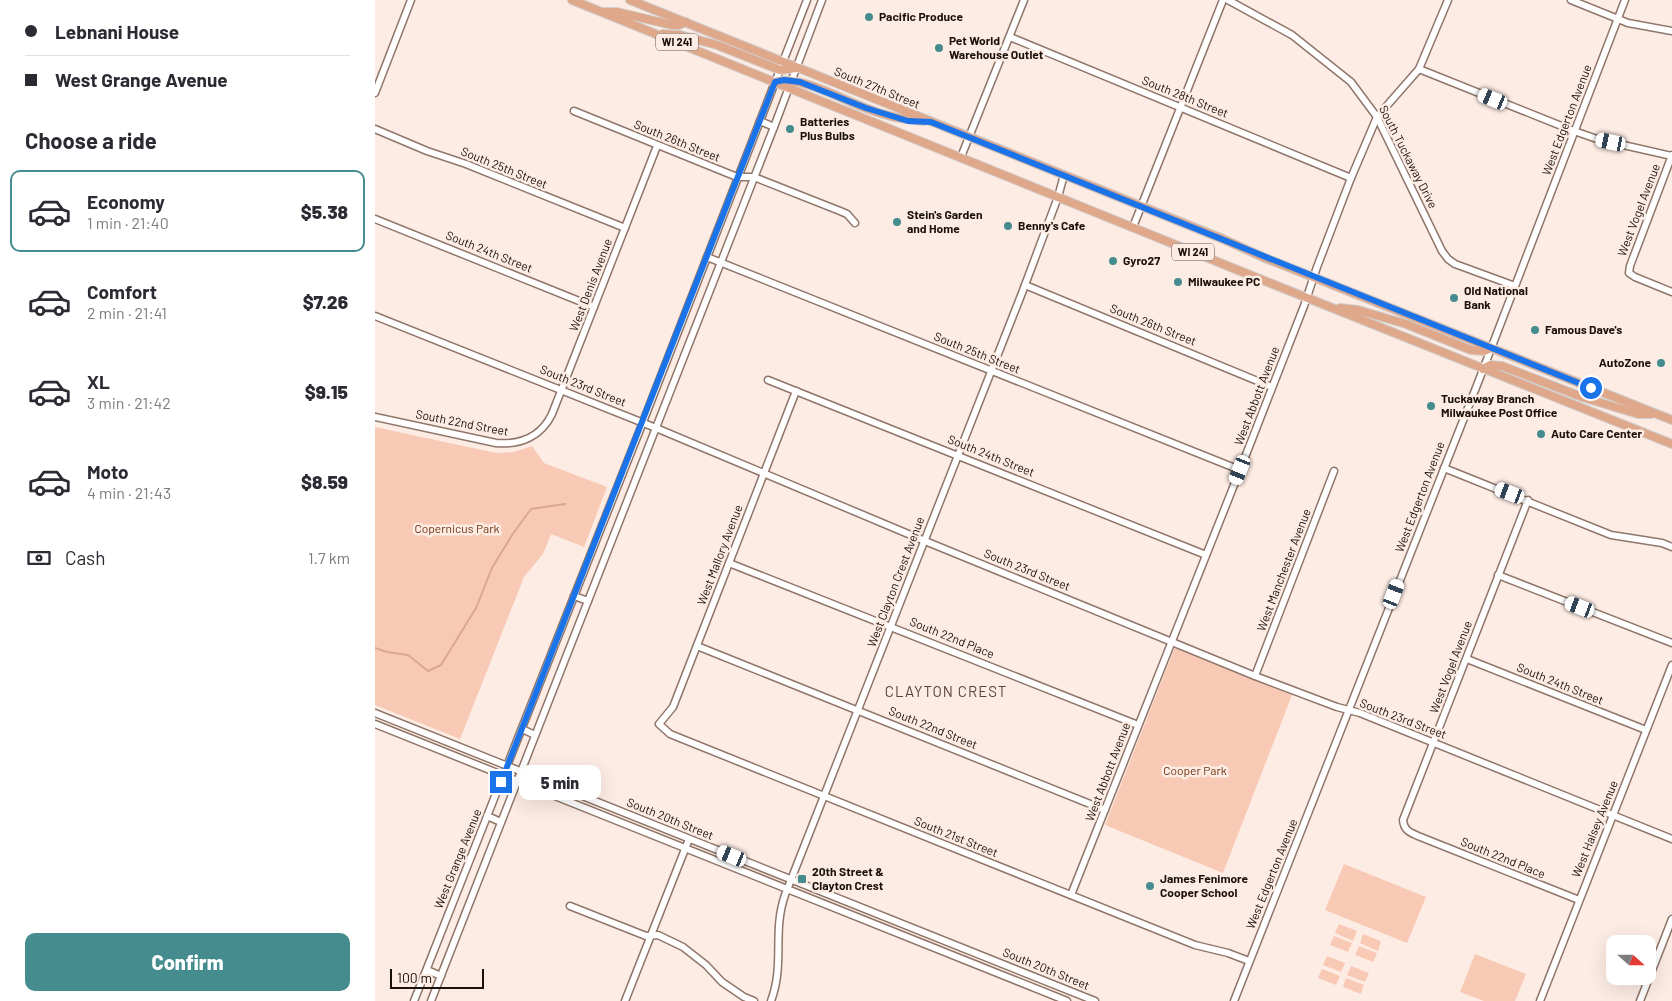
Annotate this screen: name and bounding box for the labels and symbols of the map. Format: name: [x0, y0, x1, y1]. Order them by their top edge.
place label: Pacific Produce: [879, 9, 963, 23]
marker: Pacific Produce: [863, 11, 875, 23]
place label: Pet World Warehouse Outlet: [949, 33, 1044, 61]
road number: WI 241: [656, 34, 698, 51]
marker: Pet World Warehouse Outlet: [933, 42, 945, 54]
street label: West Edgerton Avenue: [1538, 62, 1594, 177]
street label: South 27th Street: [832, 63, 922, 111]
street label: South 28th Street: [1140, 72, 1231, 120]
car: [1476, 86, 1509, 112]
street label: South Tuckaway Drive: [1377, 103, 1441, 210]
place label: Batteries Plus Bulbs: [800, 114, 855, 142]
street label: South 26th Street: [632, 116, 723, 164]
marker: Batteries Plus Bulbs: [784, 123, 796, 135]
car: [1594, 132, 1627, 152]
street label: South 25th Street: [459, 143, 550, 191]
street label: West Vogel Avenue: [1614, 161, 1662, 258]
place label: Stein's Garden and Home: [907, 207, 982, 235]
marker: Stein's Garden and Home: [891, 216, 903, 228]
place label: Benny's Cafe: [1018, 218, 1086, 232]
marker: Benny's Cafe: [1002, 220, 1014, 232]
street label: South 24th Street: [444, 227, 535, 275]
street label: West Denis Avenue: [566, 236, 614, 333]
road number: WI 241: [1172, 243, 1214, 260]
place label: Gyro27: [1123, 253, 1160, 267]
marker: Gyro27: [1107, 255, 1119, 267]
place label: Milwaukee PC: [1188, 274, 1260, 288]
marker: Milwaukee PC: [1172, 276, 1184, 288]
place label: Old National Bank: [1464, 283, 1528, 311]
marker: Old National Bank: [1448, 292, 1460, 304]
street label: South 26th Street: [1108, 300, 1199, 348]
place label: Famous Dave's: [1545, 322, 1622, 336]
marker: Famous Dave's: [1529, 324, 1541, 336]
street label: South 25th Street: [932, 328, 1023, 376]
street label: West Abbott Avenue: [1231, 344, 1281, 447]
place label: AutoZone: [1599, 355, 1651, 369]
marker: AutoZone: [1655, 357, 1667, 369]
street label: South 23rd Street: [538, 361, 629, 409]
route start: [1580, 377, 1602, 399]
place label: Tuckaway Branch Milwaukee Post Office: [1441, 391, 1558, 419]
marker: Tuckaway Branch Milwaukee Post Office: [1425, 400, 1437, 412]
street label: South 22nd Street: [415, 406, 510, 438]
place label: Auto Care Center: [1551, 426, 1643, 440]
marker: Auto Care Center: [1535, 428, 1547, 440]
street label: South 24th Street: [946, 431, 1037, 479]
street label: West Edgerton Avenue: [1391, 439, 1447, 554]
car: [1227, 453, 1252, 487]
car: [1493, 481, 1526, 505]
street label: West Mallory Avenue: [693, 503, 745, 607]
street label: West Manchester Avenue: [1253, 506, 1313, 633]
street label: West Clayton Crest Avenue: [864, 514, 926, 649]
park label: Copernicus Park: [414, 521, 500, 535]
street label: South 23rd Street: [982, 545, 1073, 593]
car: [1381, 577, 1406, 611]
car: [1563, 595, 1596, 619]
street label: South 22nd Place: [908, 614, 997, 660]
street label: West Vogel Avenue: [1426, 618, 1474, 715]
street label: South 24th Street: [1515, 659, 1606, 707]
district label: CLAYTON CREST: [885, 682, 1007, 700]
street label: South 23rd Street: [1358, 695, 1449, 741]
street label: South 22nd Street: [887, 703, 980, 751]
street label: West Abbott Avenue: [1082, 720, 1132, 823]
park label: Cooper Park: [1163, 763, 1227, 777]
callout: 5 min: [519, 764, 601, 800]
route end: [490, 771, 512, 793]
street label: West Halsey Avenue: [1568, 778, 1620, 879]
street label: South 20th Street: [625, 794, 716, 842]
street label: West Grange Avenue: [431, 807, 483, 911]
street label: South 21st Street: [913, 813, 1000, 859]
street label: West Edgerton Avenue: [1243, 816, 1300, 931]
street label: South 22nd Place: [1459, 834, 1548, 880]
car: [715, 843, 748, 869]
place label: 20th Street & Clayton Crest: [812, 864, 884, 892]
place label: James Fenimore Cooper School: [1160, 871, 1249, 899]
marker: 20th Street & Clayton Crest: [796, 873, 808, 885]
marker: James Fenimore Cooper School: [1144, 880, 1156, 892]
north arrow: [1606, 935, 1656, 985]
street label: South 20th Street: [1001, 944, 1092, 992]
scale bar: [390, 966, 484, 989]

